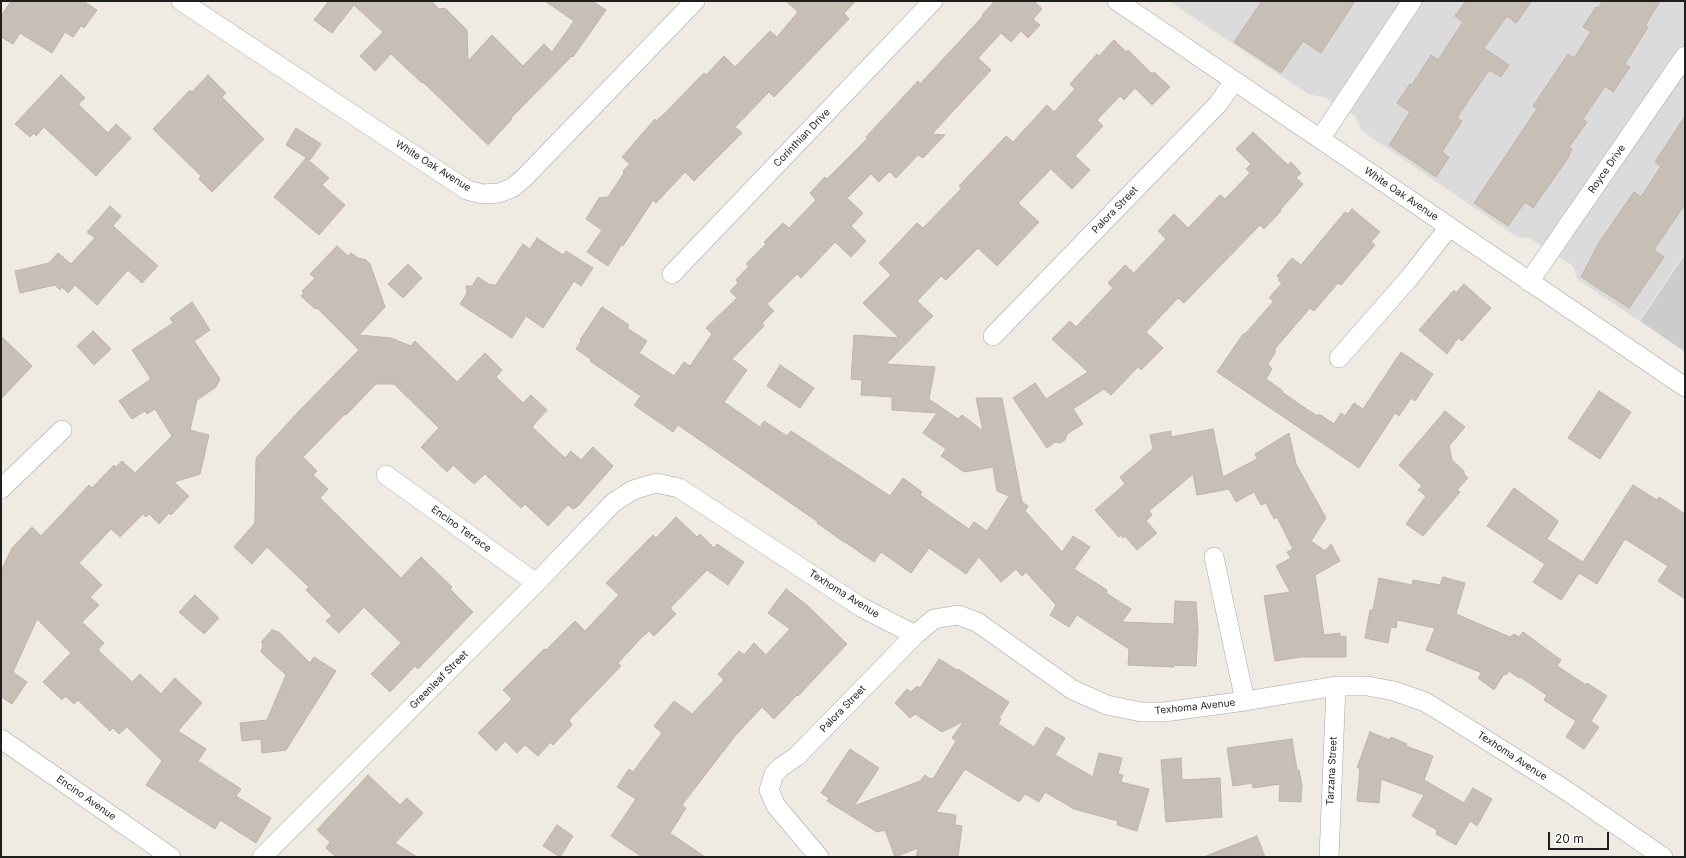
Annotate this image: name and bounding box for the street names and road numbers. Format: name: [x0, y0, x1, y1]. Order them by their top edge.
street label: Corinthian Drive: [771, 106, 833, 170]
street label: White Oak Avenue: [393, 138, 473, 194]
street label: Royce Drive: [1586, 142, 1628, 196]
street label: White Oak Avenue: [1362, 165, 1440, 223]
street label: Palora Street: [1090, 184, 1140, 236]
street label: Encino Terrace: [429, 503, 493, 555]
street label: Texhoma Avenue: [806, 567, 882, 621]
street label: Greenleaf Street: [407, 648, 471, 712]
street label: Palora Street: [818, 683, 868, 735]
street label: Texhoma Avenue: [1154, 697, 1236, 717]
street label: Texhoma Avenue: [1475, 729, 1549, 783]
street label: Tarzana Street: [1324, 736, 1340, 806]
street label: Encino Avenue: [54, 773, 118, 823]

